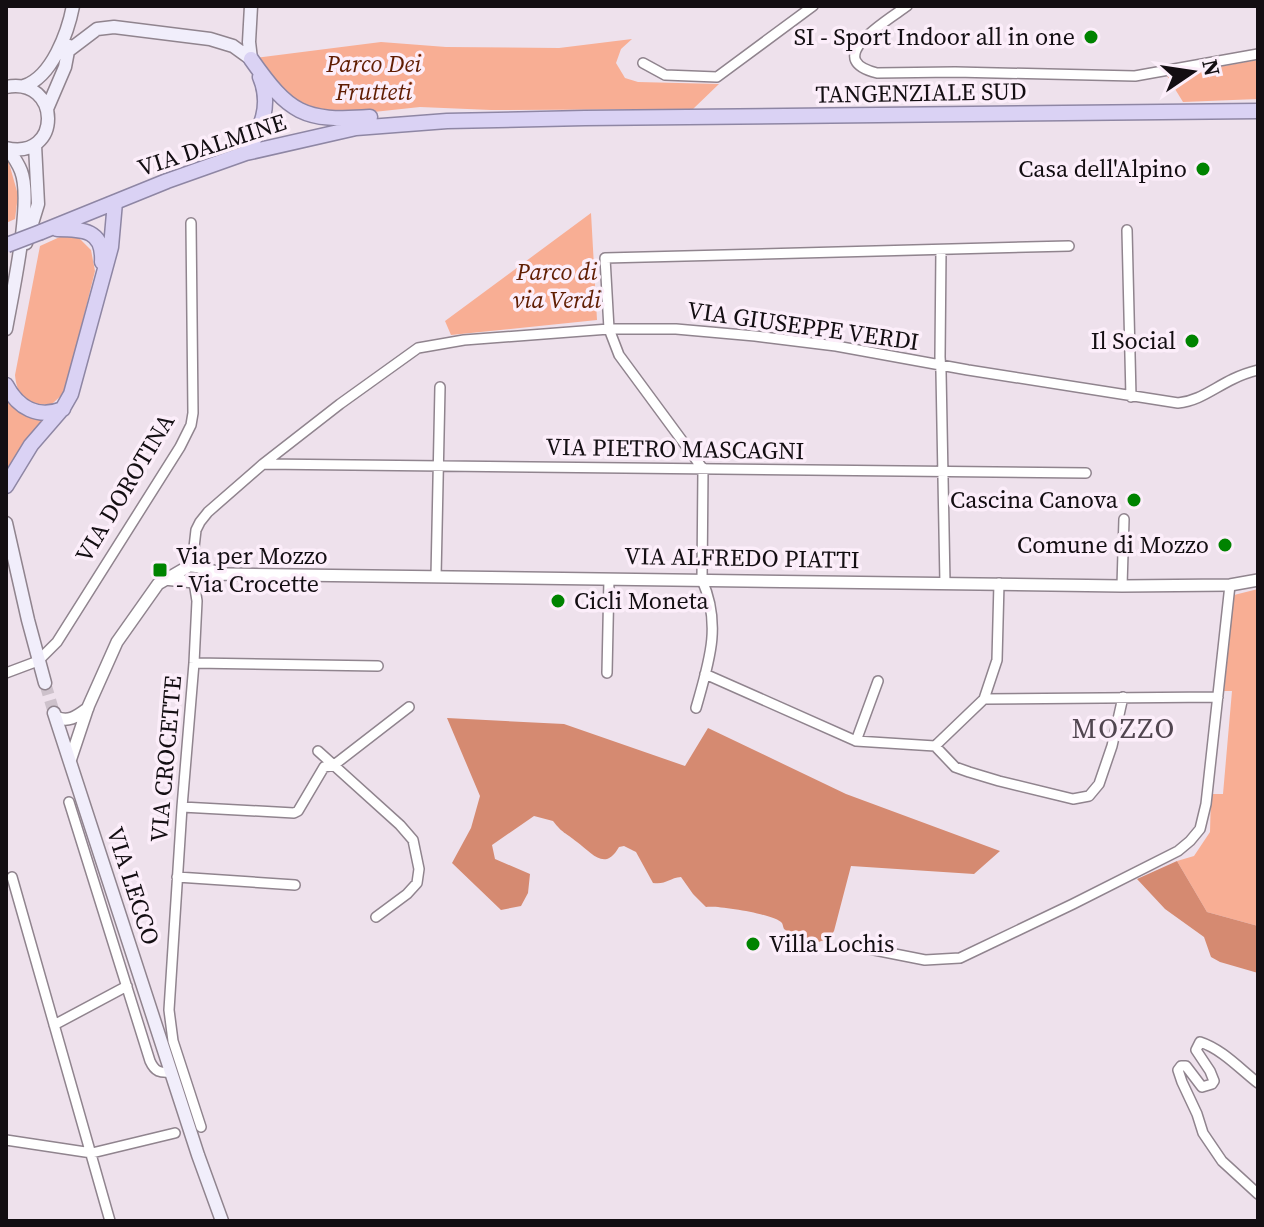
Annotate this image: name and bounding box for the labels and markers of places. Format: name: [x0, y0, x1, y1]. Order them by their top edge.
place label: SI - Sport Indoor all in one: [794, 20, 1075, 53]
marker: SI - Sport Indoor all in one: [1082, 28, 1100, 46]
place label: Casa dell'Alpino: [1018, 152, 1187, 185]
marker: Casa dell'Alpino: [1194, 160, 1212, 178]
place label: Il Social: [1091, 324, 1176, 357]
marker: Il Social: [1183, 332, 1201, 350]
place label: Cascina Canova: [950, 483, 1119, 516]
marker: Cascina Canova: [1125, 491, 1143, 509]
place label: Comune di Mozzo: [1017, 528, 1209, 561]
marker: Comune di Mozzo: [1216, 536, 1234, 554]
place label: Via per Mozzo - Via Crocette: [176, 539, 328, 600]
marker: Via per Mozzo - Via Crocette: [151, 561, 169, 579]
place label: Cicli Moneta: [574, 584, 710, 617]
marker: Cicli Moneta: [549, 592, 567, 610]
place label: Villa Lochis: [769, 927, 894, 960]
marker: Villa Lochis: [744, 935, 762, 953]

